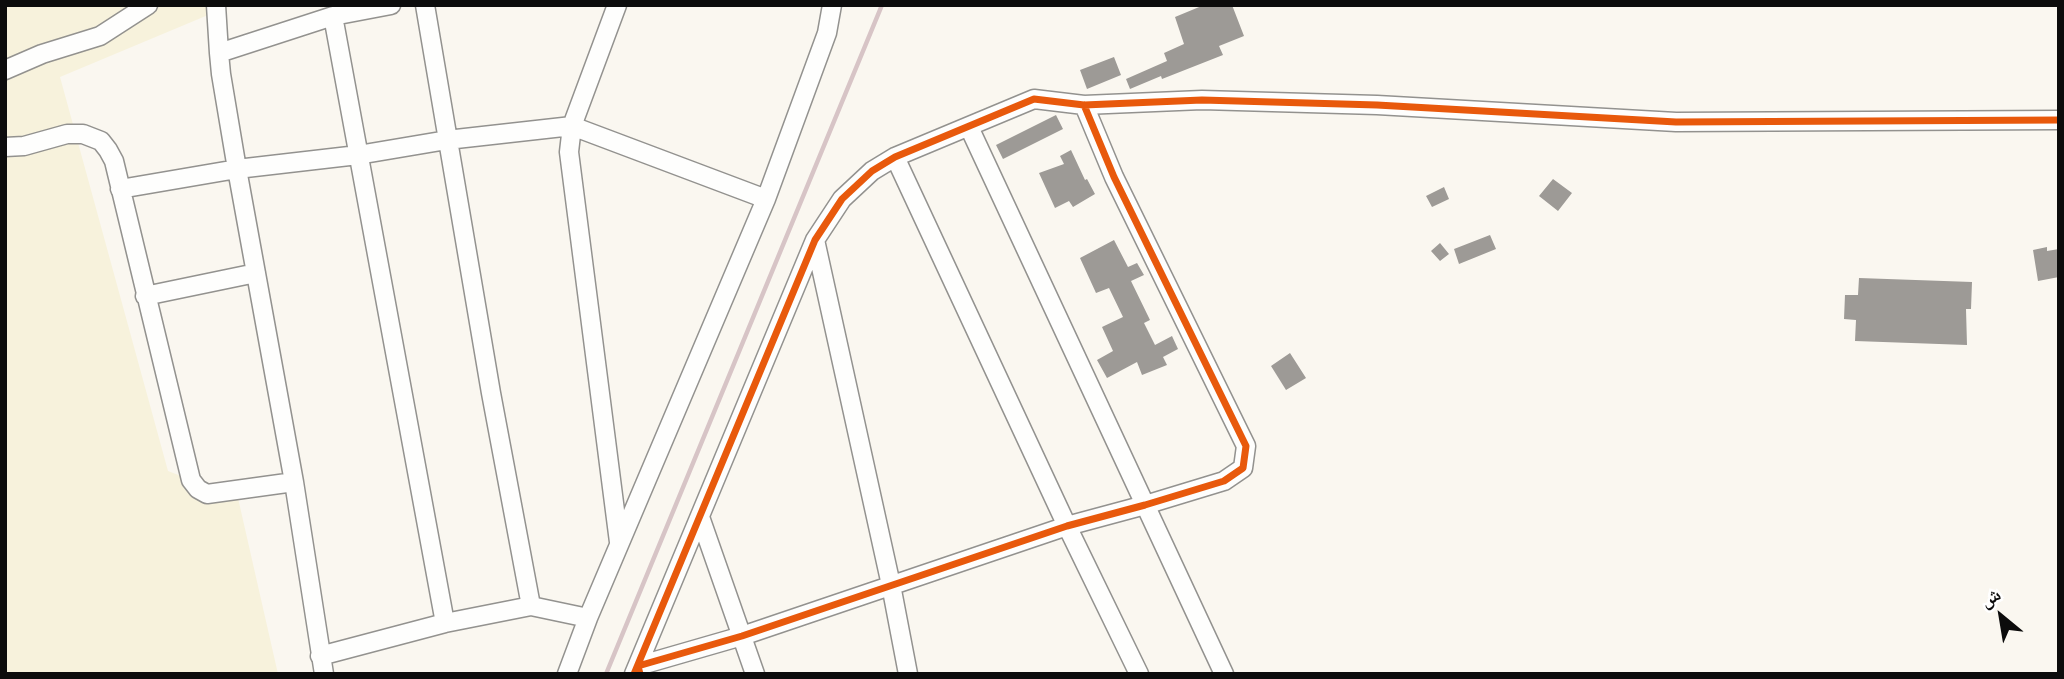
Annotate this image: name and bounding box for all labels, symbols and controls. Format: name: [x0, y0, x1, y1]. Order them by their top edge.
north arrow: [1966, 581, 2036, 651]
text: ش: [1976, 583, 2004, 612]

